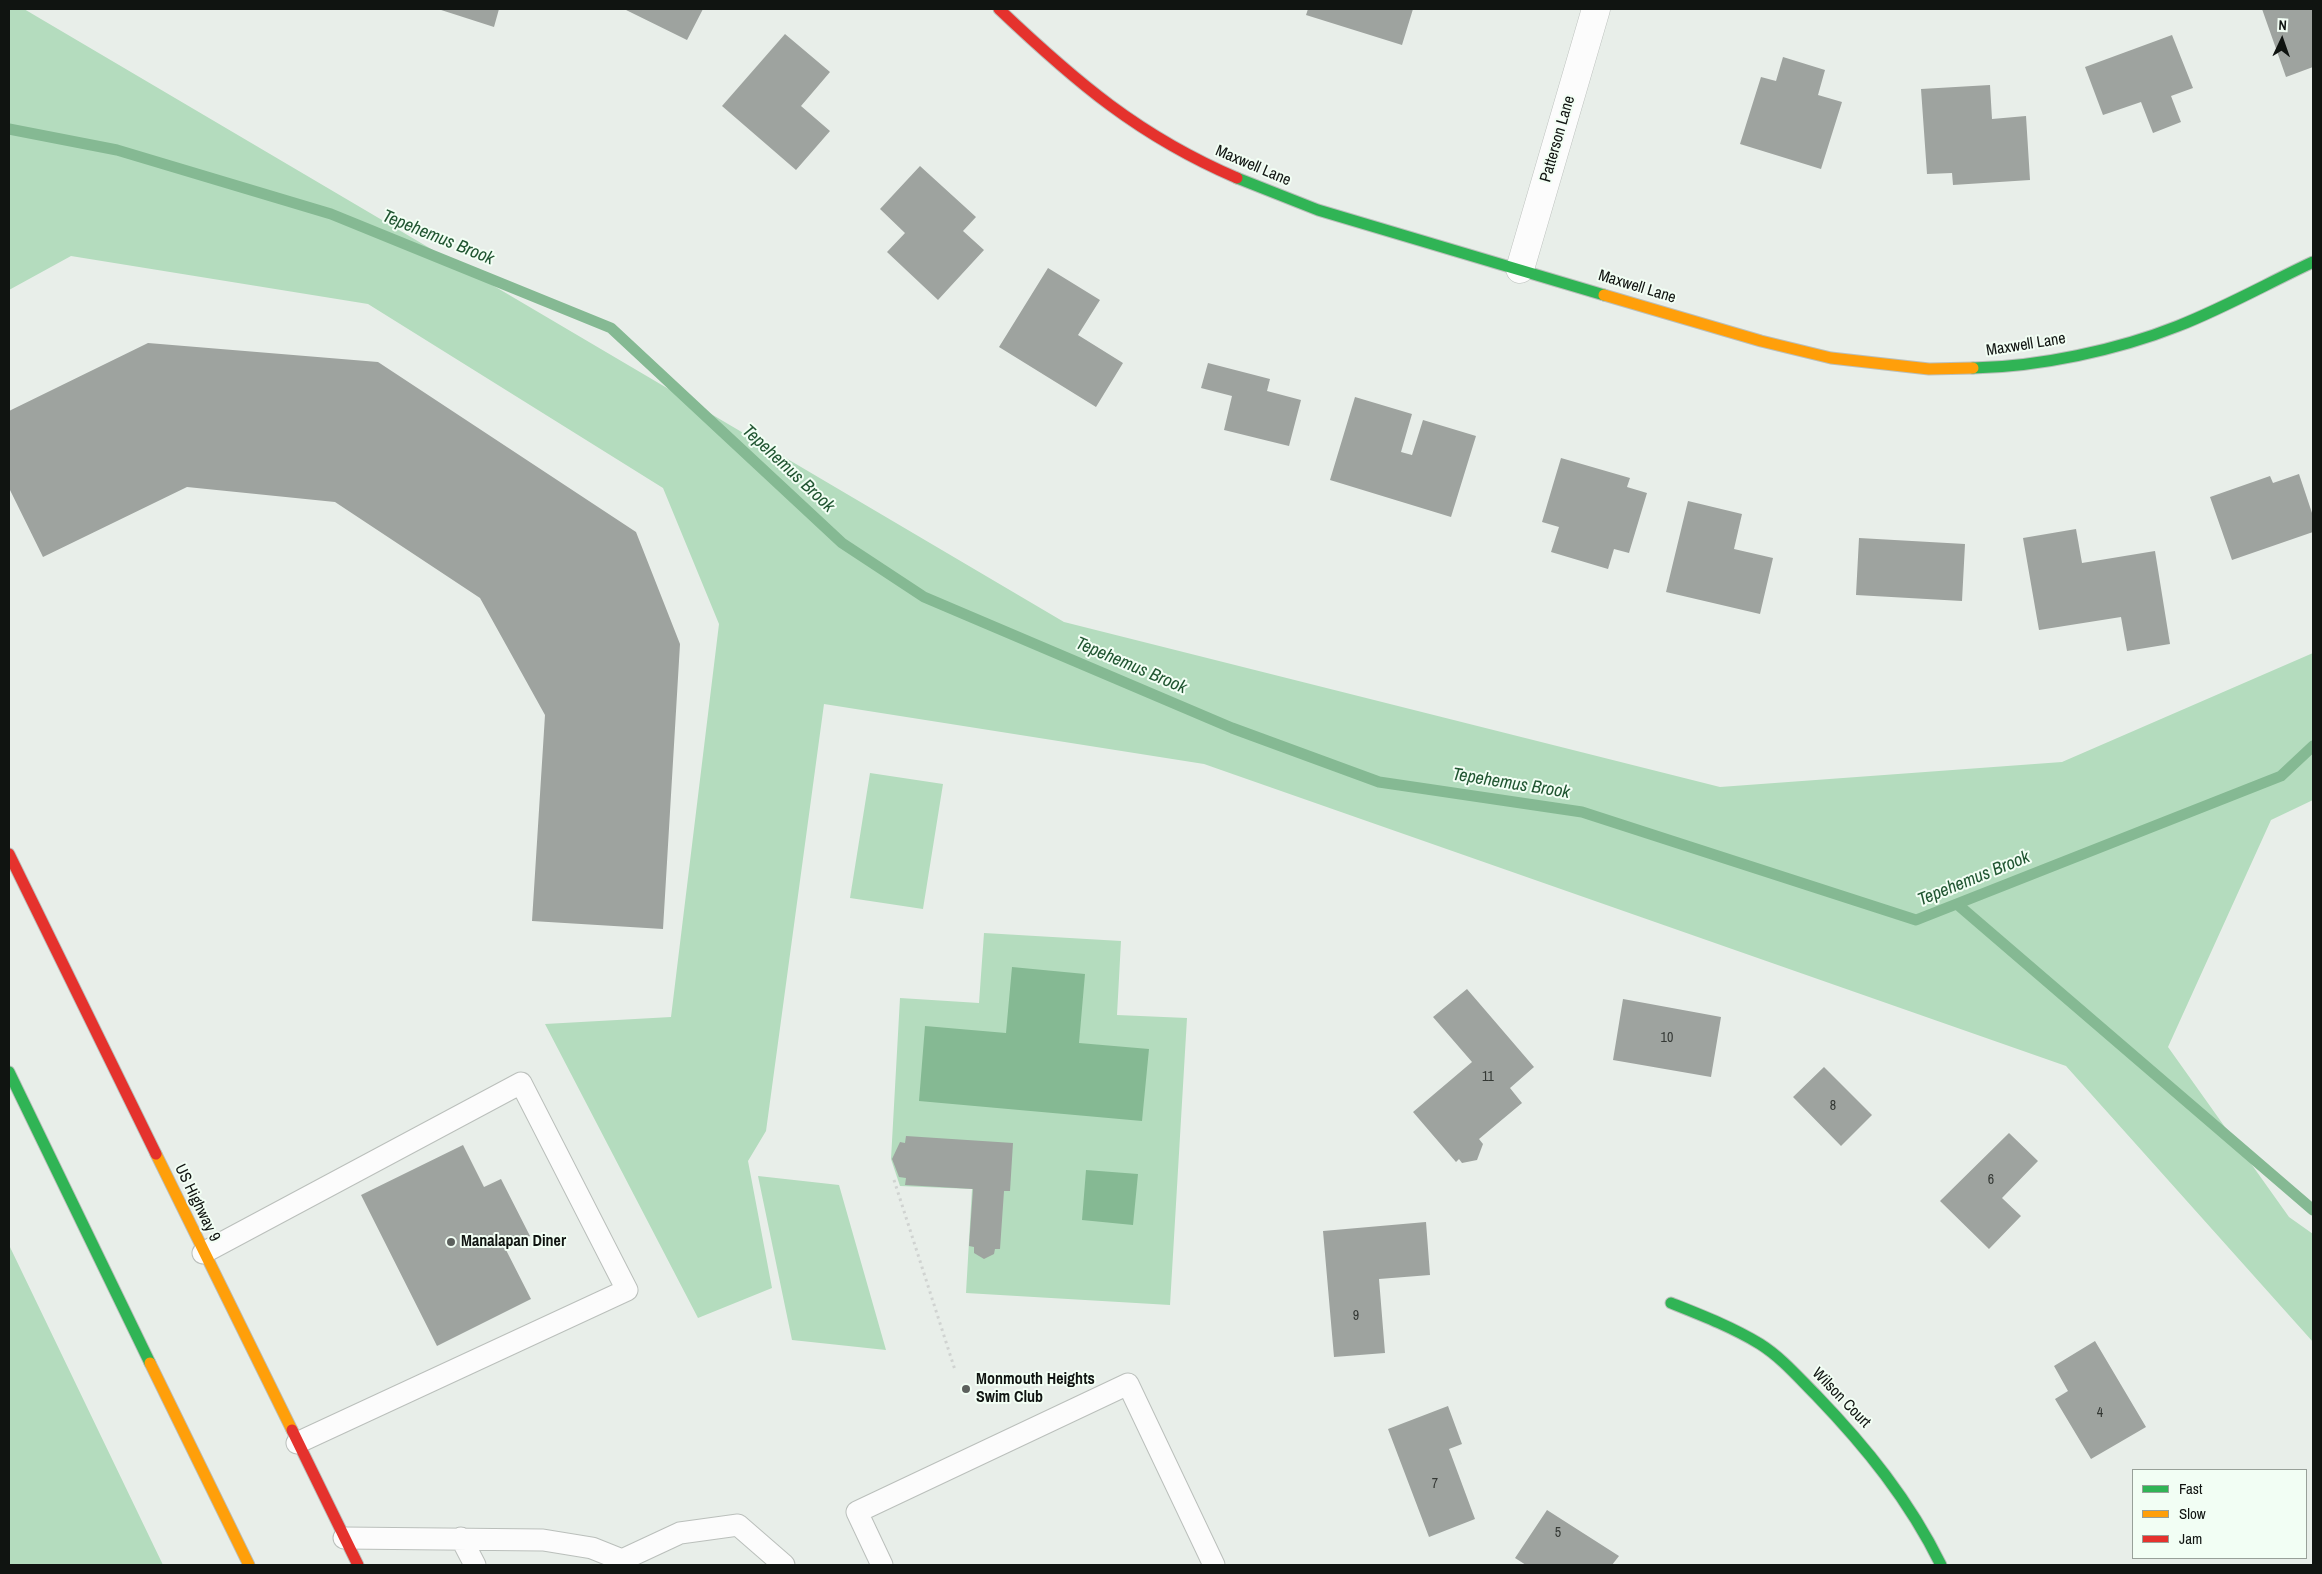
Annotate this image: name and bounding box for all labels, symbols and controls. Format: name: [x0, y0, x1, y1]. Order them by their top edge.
north arrow: [2257, 15, 2307, 65]
text: N: [2278, 16, 2287, 34]
street label: Patterson Lane: [1537, 94, 1579, 184]
street label: Maxwell Lane: [1212, 141, 1294, 191]
water label: Tepehemus Brook: [379, 206, 497, 270]
street label: Maxwell Lane: [1596, 266, 1678, 308]
street label: Maxwell Lane: [1985, 329, 2067, 361]
water label: Tepehemus Brook: [737, 421, 839, 517]
water label: Tepehemus Brook: [1072, 633, 1190, 699]
water label: Tepehemus Brook: [1451, 764, 1571, 804]
water label: Tepehemus Brook: [1915, 847, 2033, 911]
house number: 10: [1661, 1030, 1673, 1046]
house number: 11: [1482, 1069, 1494, 1085]
house number: 8: [1830, 1098, 1836, 1114]
street label: US Highway 9: [170, 1161, 224, 1245]
house number: 6: [1988, 1172, 1994, 1188]
place label: Manalapan Diner: [461, 1232, 566, 1252]
marker: Manalapan Diner: [445, 1236, 457, 1248]
house number: 9: [1353, 1308, 1359, 1324]
street label: Wilson Court: [1808, 1364, 1874, 1432]
place label: Monmouth Heights Swim Club: [976, 1370, 1095, 1408]
marker: Monmouth Heights Swim Club: [960, 1383, 972, 1395]
house number: 4: [2097, 1405, 2103, 1421]
legend: [2132, 1469, 2307, 1559]
house number: 7: [1432, 1476, 1438, 1492]
text: Fast: [2179, 1478, 2202, 1499]
text: Slow: [2179, 1503, 2206, 1524]
house number: 5: [1555, 1525, 1561, 1541]
text: Jam: [2179, 1528, 2202, 1549]

